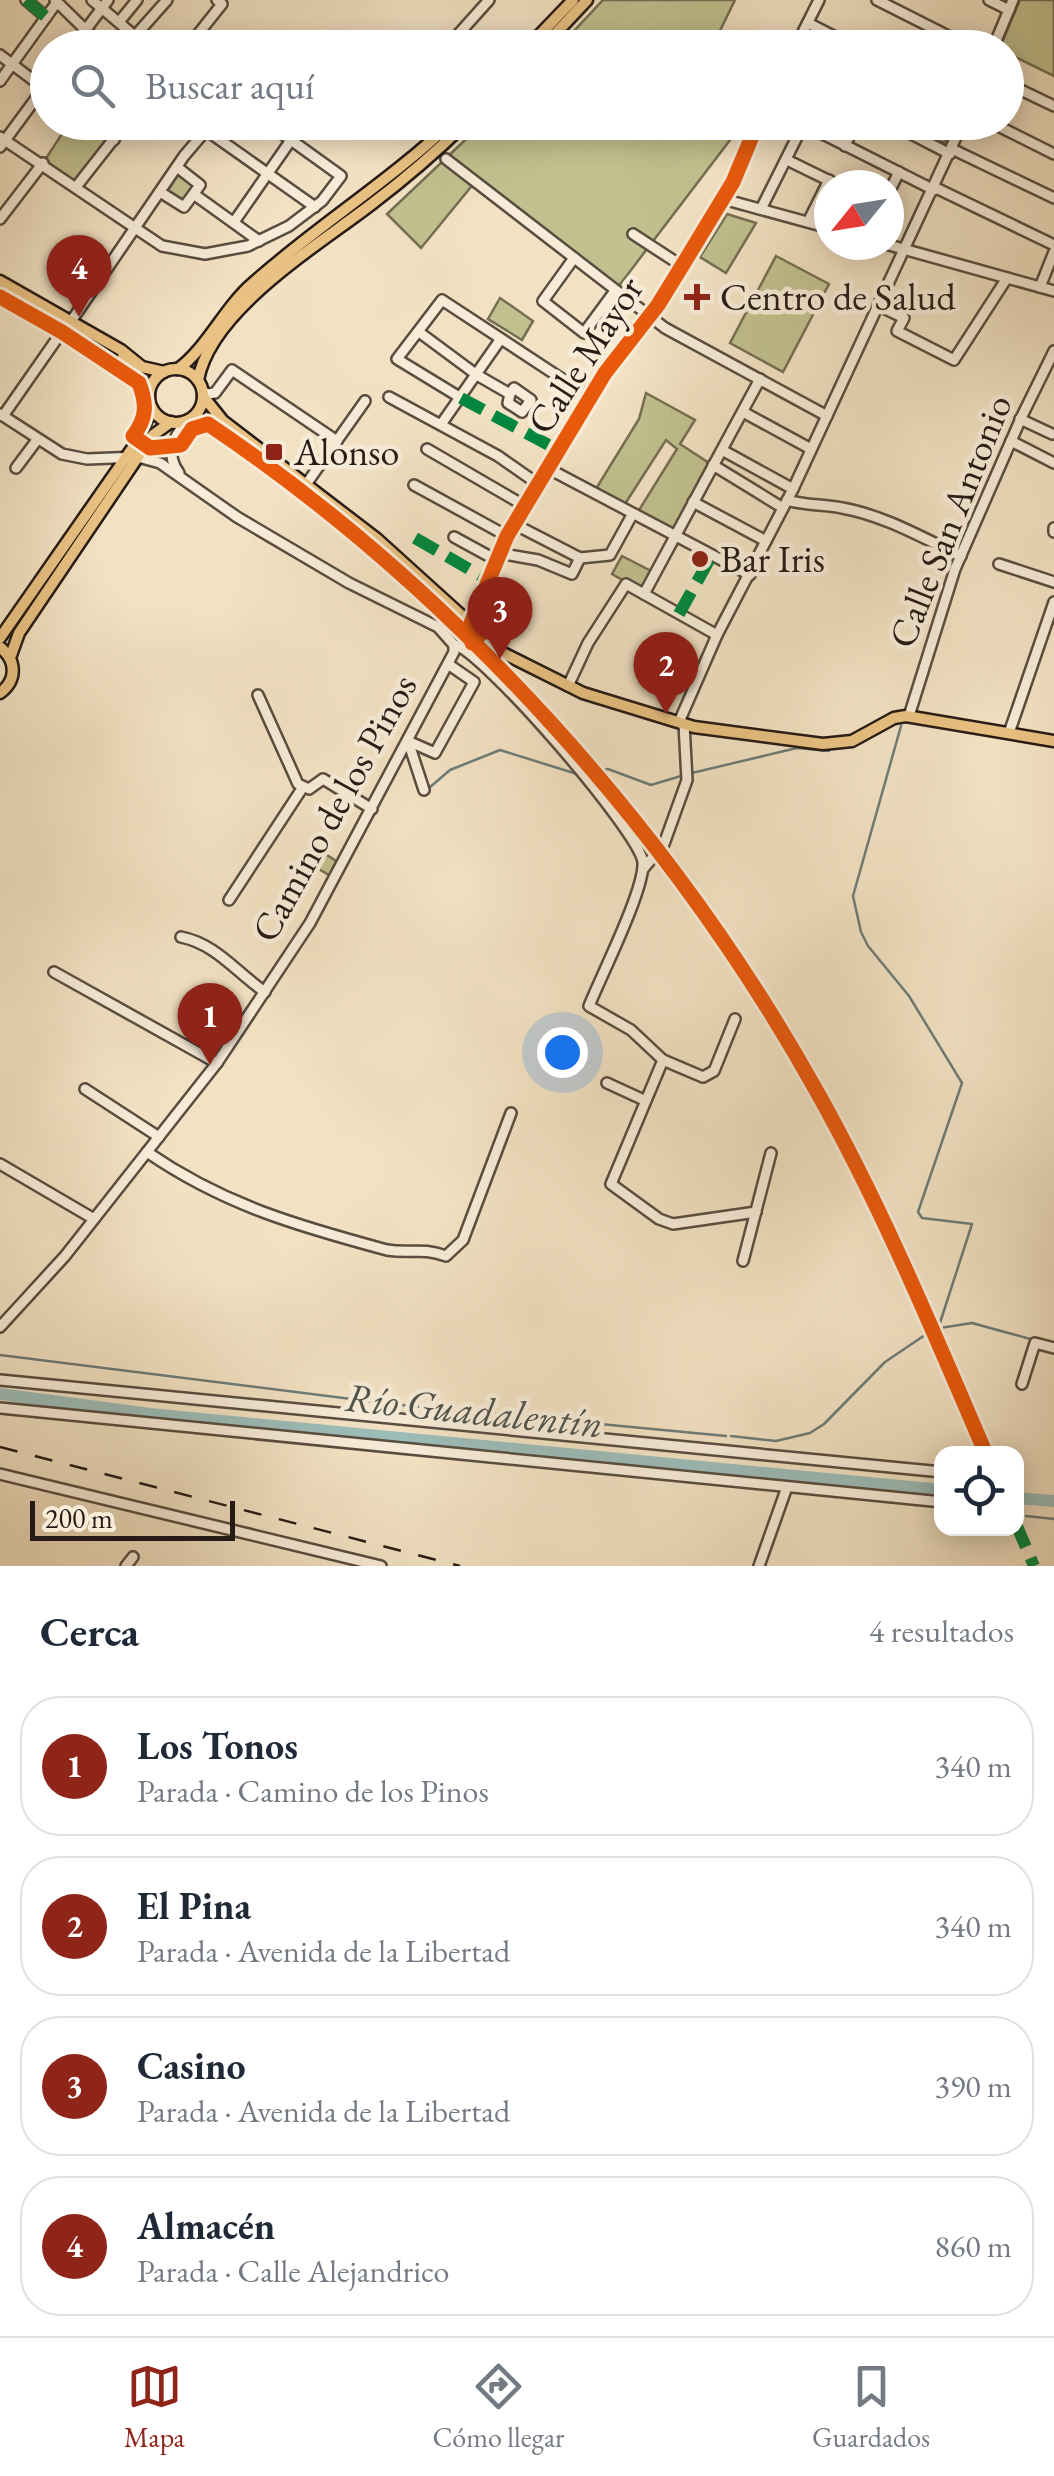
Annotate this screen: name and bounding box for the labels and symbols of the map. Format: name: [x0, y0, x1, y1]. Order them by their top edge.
north arrow: [814, 170, 904, 260]
pin: 4: [46, 234, 112, 317]
street label: Calle Mayor: [515, 266, 654, 443]
place label: Centro de Salud: [720, 272, 957, 321]
marker: Centro de Salud: [684, 284, 710, 310]
street label: Calle San Antonio: [877, 387, 1023, 655]
place label: Alonso: [293, 427, 399, 476]
marker: Alonso: [263, 441, 285, 463]
place label: Bar Iris: [720, 534, 825, 583]
marker: Bar Iris: [689, 548, 711, 570]
pin: 3: [468, 576, 532, 659]
pin: 2: [634, 632, 698, 714]
street label: Camino de los Pinos: [240, 665, 427, 950]
pin: 1: [178, 982, 242, 1065]
your location: [537, 1027, 588, 1078]
water label: Río Guadalentín: [343, 1371, 605, 1449]
scale bar: [30, 1496, 235, 1540]

